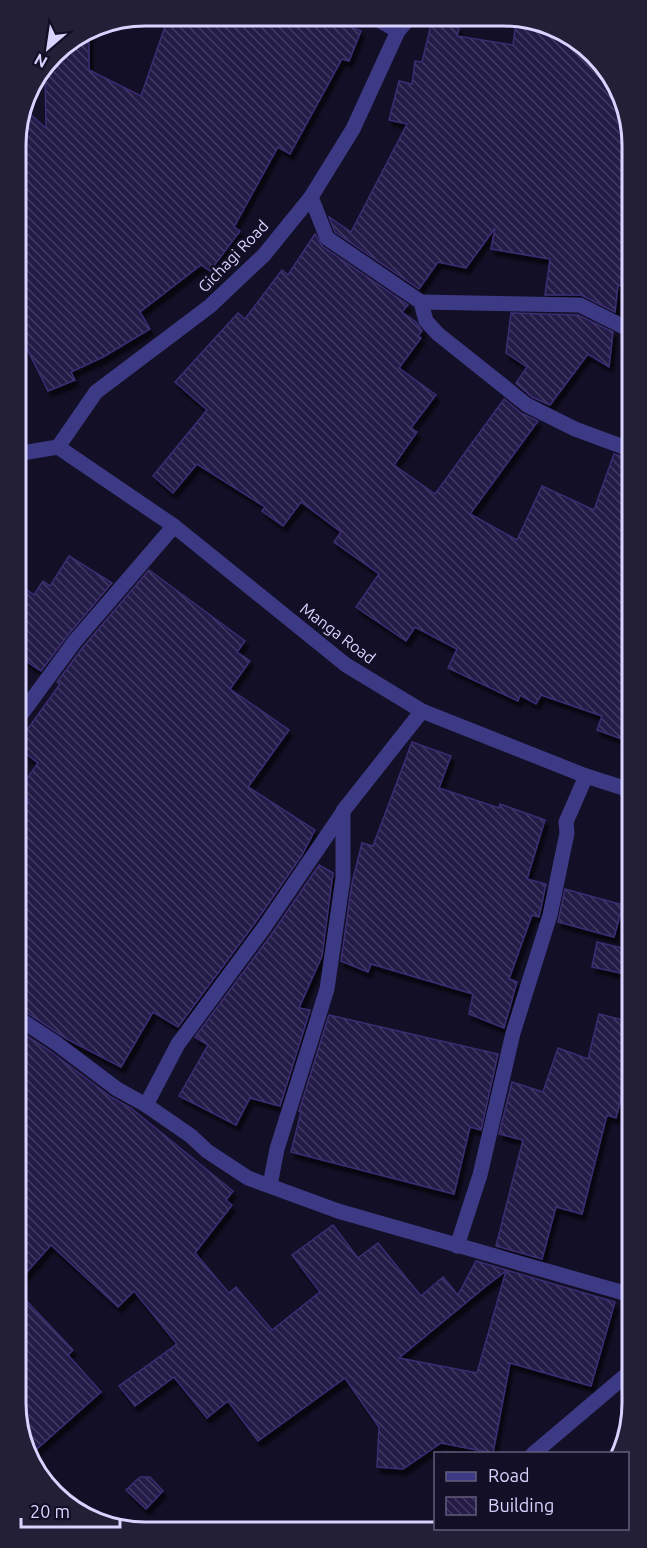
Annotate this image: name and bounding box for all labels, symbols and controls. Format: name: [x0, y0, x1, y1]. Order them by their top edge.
north arrow: [18, 18, 78, 78]
text: N: [31, 50, 50, 72]
street label: Gichagi Road: [194, 216, 272, 296]
street label: Manga Road: [297, 599, 379, 667]
legend: [434, 1452, 629, 1530]
text: Road: [488, 1465, 530, 1485]
scale bar: [21, 1491, 120, 1529]
text: Building: [488, 1495, 554, 1515]
text: 20 m: [30, 1501, 70, 1521]

